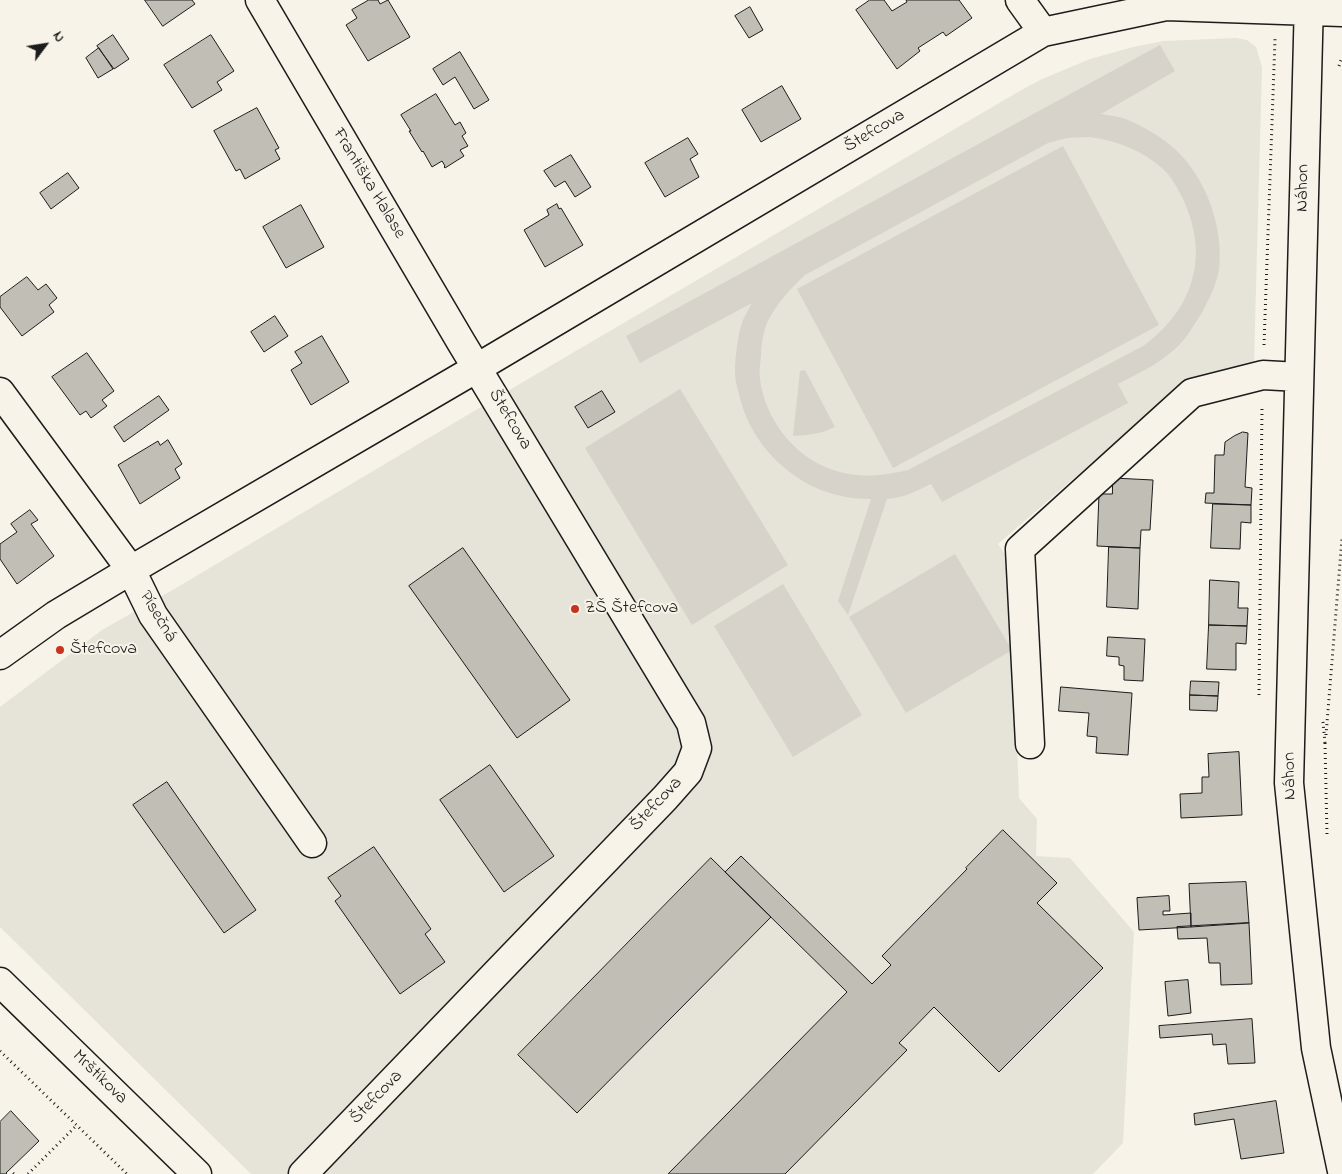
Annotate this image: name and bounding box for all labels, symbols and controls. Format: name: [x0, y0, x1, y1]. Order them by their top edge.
north arrow: [20, 20, 70, 70]
text: N: [47, 28, 70, 46]
street label: Štefcova: [841, 105, 909, 159]
street label: Františka Halase: [327, 125, 409, 243]
street label: Náhon: [1293, 164, 1315, 212]
street label: Štefcova: [482, 386, 536, 454]
street label: Písečná: [133, 588, 181, 646]
place label: ZŠ Štefcova: [585, 598, 678, 620]
marker: ZŠ Štefcova: [569, 603, 581, 615]
place label: Štefcova: [70, 639, 137, 661]
marker: Štefcova: [54, 644, 66, 656]
street label: Náhon: [1280, 752, 1302, 800]
street label: Štefcova: [626, 773, 688, 837]
street label: Mrštíkova: [67, 1046, 131, 1110]
street label: Štefcova: [346, 1066, 408, 1130]

